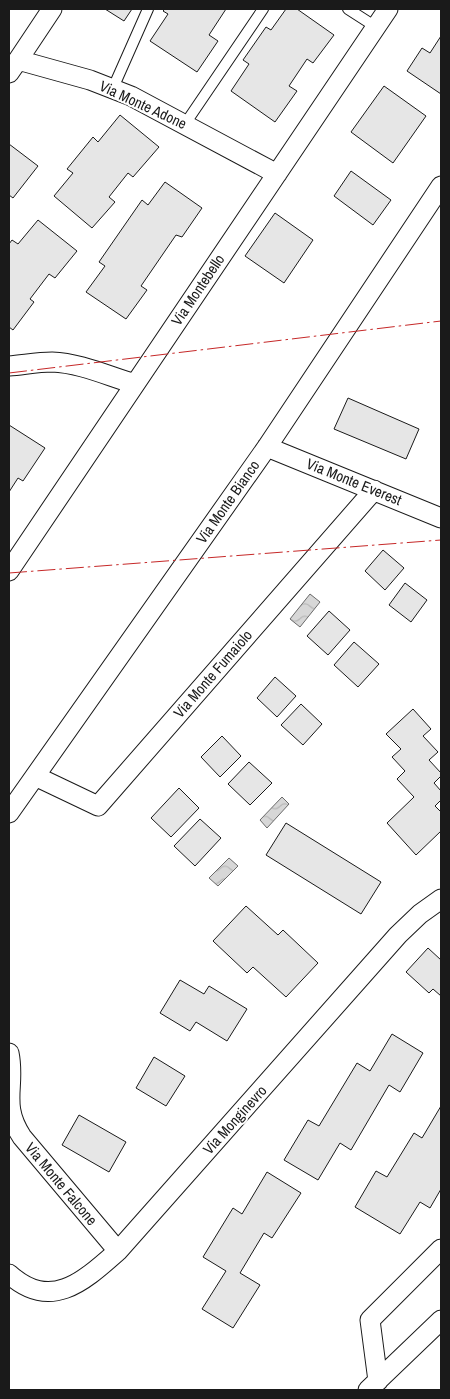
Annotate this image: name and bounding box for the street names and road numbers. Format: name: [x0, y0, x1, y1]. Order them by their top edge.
street label: Via Monte Adone: [96, 75, 190, 134]
street label: Via Montebello: [166, 250, 229, 330]
street label: Via Monte Everest: [303, 453, 405, 510]
street label: Via Monte Bianco: [191, 456, 264, 548]
street label: Via Monte Fumaiolo: [168, 625, 257, 722]
street label: Via Monginevro: [198, 1080, 272, 1159]
street label: Via Monte Falcone: [20, 1138, 102, 1230]

